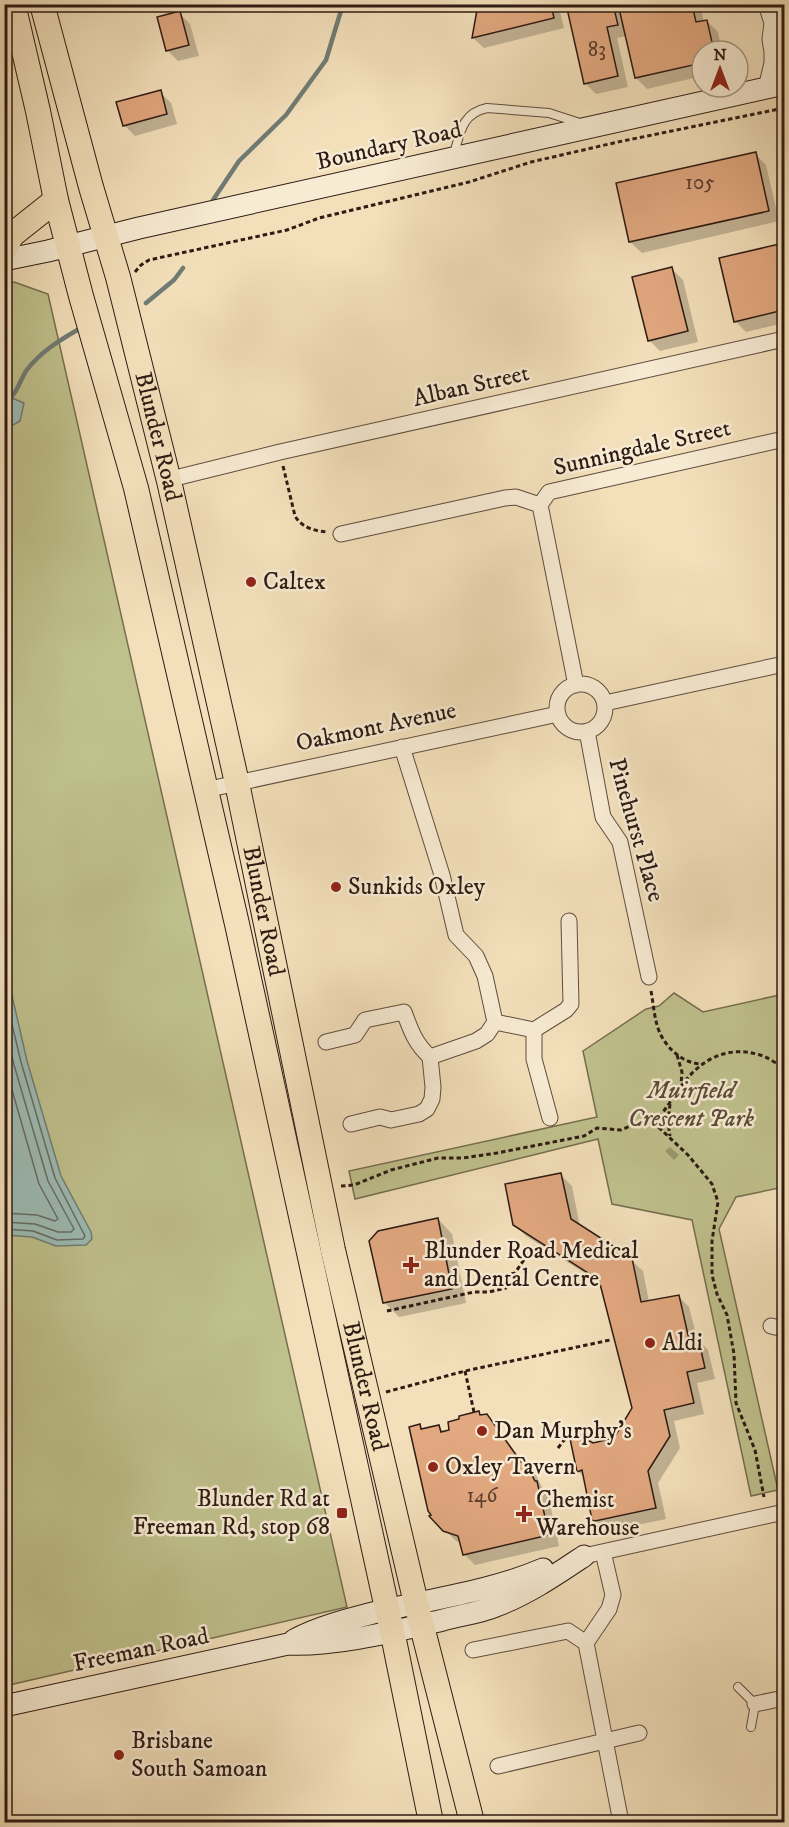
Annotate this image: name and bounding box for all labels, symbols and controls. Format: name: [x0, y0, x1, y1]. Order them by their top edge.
house number: 83: [588, 37, 606, 63]
north arrow: [690, 39, 750, 99]
text: N: [713, 45, 727, 65]
street label: Boundary Road: [313, 115, 465, 177]
house number: 105: [685, 170, 715, 196]
street label: Alban Street: [410, 358, 532, 414]
street label: Blunder Road: [127, 369, 188, 504]
street label: Sunningdale Street: [551, 413, 734, 483]
place label: Caltex: [263, 567, 326, 597]
marker: Caltex: [244, 575, 258, 589]
street label: Oakmont Avenue: [293, 695, 459, 759]
street label: Pinehurst Place: [601, 755, 671, 905]
street label: Blunder Road: [235, 843, 291, 979]
place label: Sunkids Oxley: [348, 872, 486, 902]
marker: Sunkids Oxley: [329, 880, 343, 894]
park label: Muirfield Crescent Park: [628, 1076, 754, 1134]
place label: Blunder Road Medical and Dental Centre: [424, 1236, 639, 1294]
marker: Blunder Road Medical and Dental Centre: [402, 1256, 420, 1274]
street label: Blunder Road: [335, 1319, 395, 1454]
place label: Aldi: [662, 1328, 703, 1358]
marker: Aldi: [643, 1336, 657, 1350]
place label: Dan Murphy's: [494, 1416, 632, 1446]
marker: Dan Murphy's: [475, 1424, 489, 1438]
place label: Oxley Tavern: [445, 1452, 576, 1482]
marker: Oxley Tavern: [426, 1460, 440, 1474]
house number: 146: [467, 1483, 498, 1509]
place label: Blunder Rd at Freeman Rd, stop 68: [133, 1484, 330, 1542]
place label: Chemist Warehouse: [535, 1485, 639, 1543]
marker: Blunder Rd at Freeman Rd, stop 68: [335, 1506, 349, 1520]
marker: Chemist Warehouse: [517, 1507, 531, 1521]
street label: Freeman Road: [70, 1621, 212, 1679]
place label: Brisbane South Samoan: [131, 1726, 268, 1784]
marker: Brisbane South Samoan: [112, 1748, 126, 1762]

